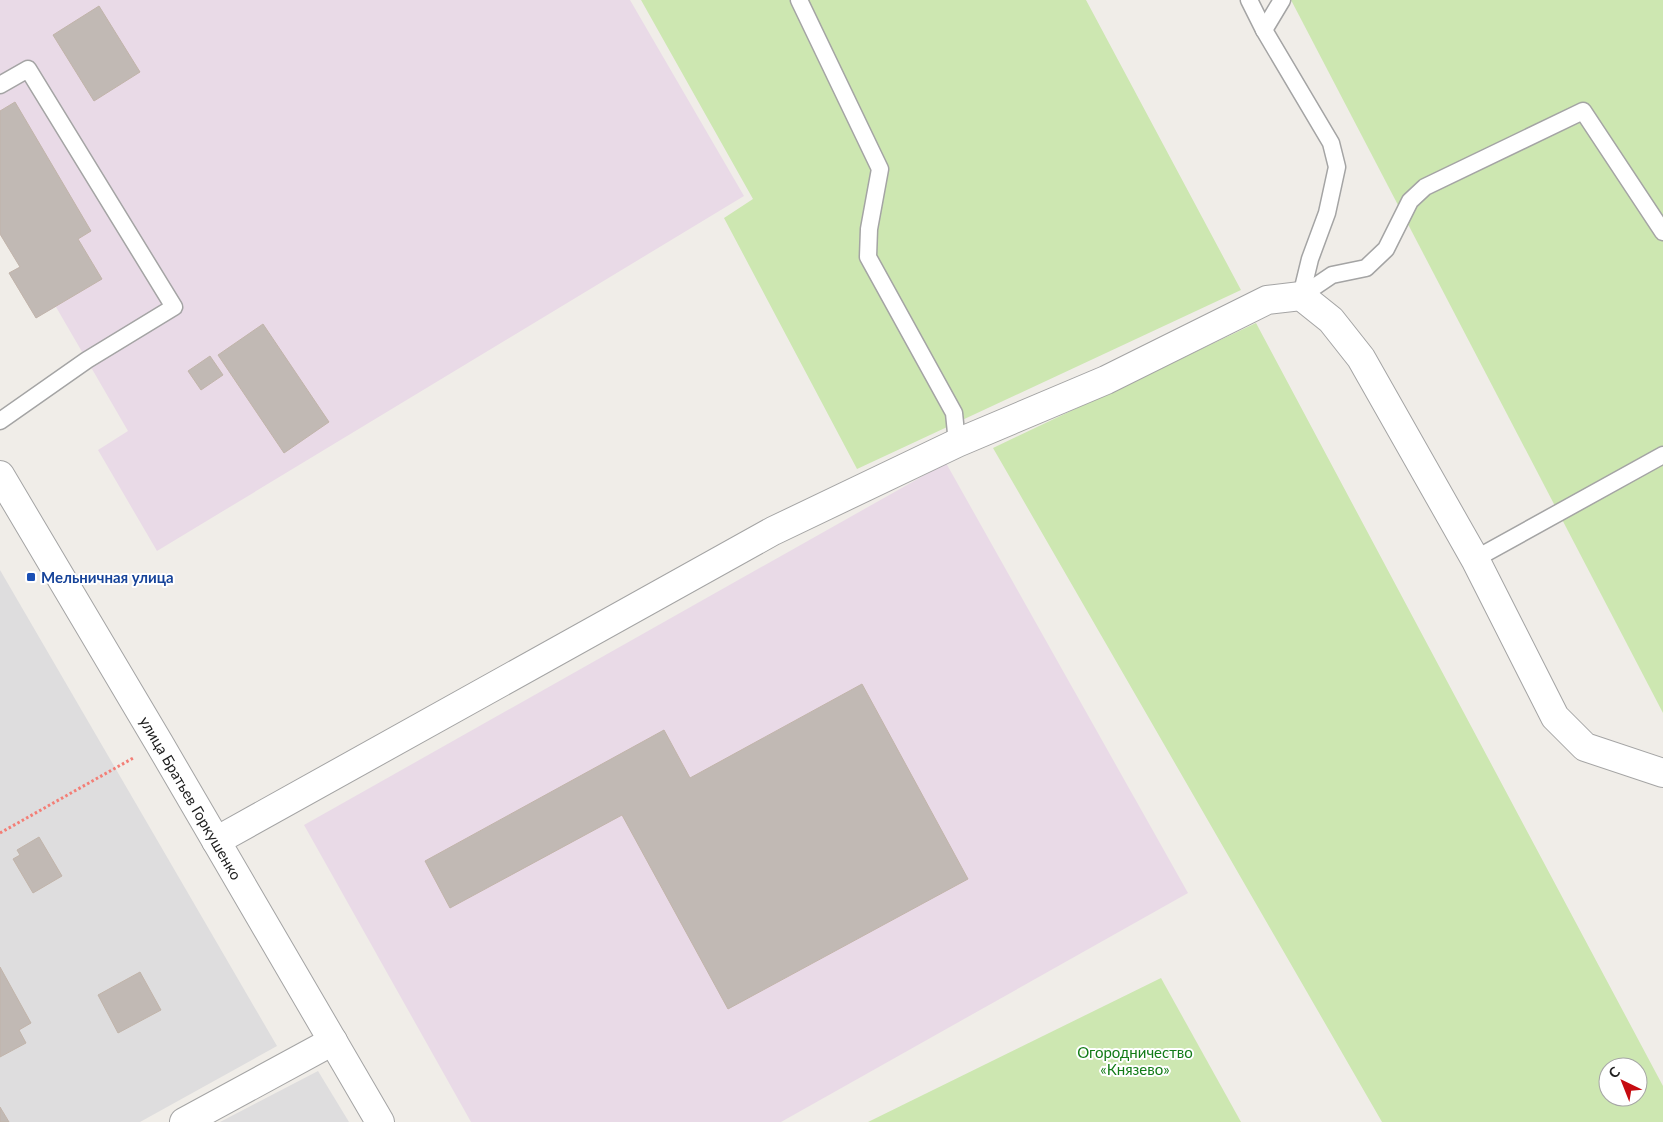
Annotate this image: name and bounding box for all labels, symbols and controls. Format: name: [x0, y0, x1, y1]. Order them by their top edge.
place label: Мельничная улица: [41, 568, 174, 586]
marker: Мельничная улица: [25, 571, 37, 583]
street label: улица Братьев Горкушенко: [136, 713, 246, 883]
park label: Огородничество «Князево»: [1077, 1043, 1193, 1078]
north arrow: [1598, 1057, 1648, 1107]
text: С: [1605, 1062, 1624, 1082]

